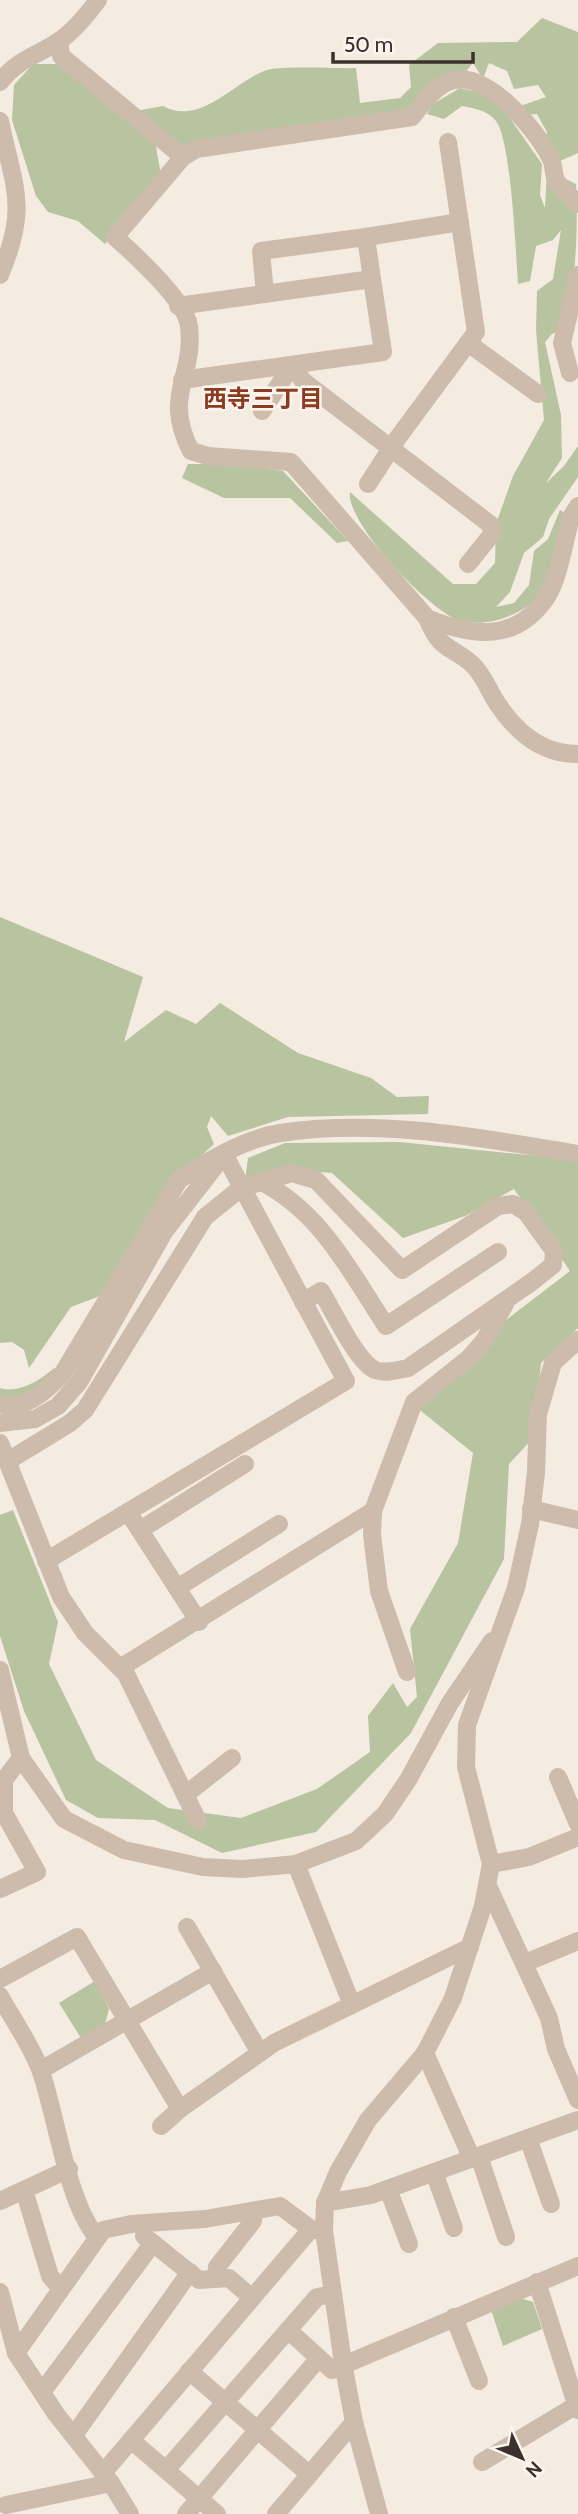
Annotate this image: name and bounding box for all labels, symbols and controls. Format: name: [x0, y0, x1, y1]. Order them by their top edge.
scale bar: [333, 21, 473, 65]
text: 50 m: [344, 32, 393, 57]
district label: 西寺三丁目: [203, 384, 323, 413]
north arrow: [487, 2423, 557, 2493]
text: N: [521, 2457, 547, 2482]

